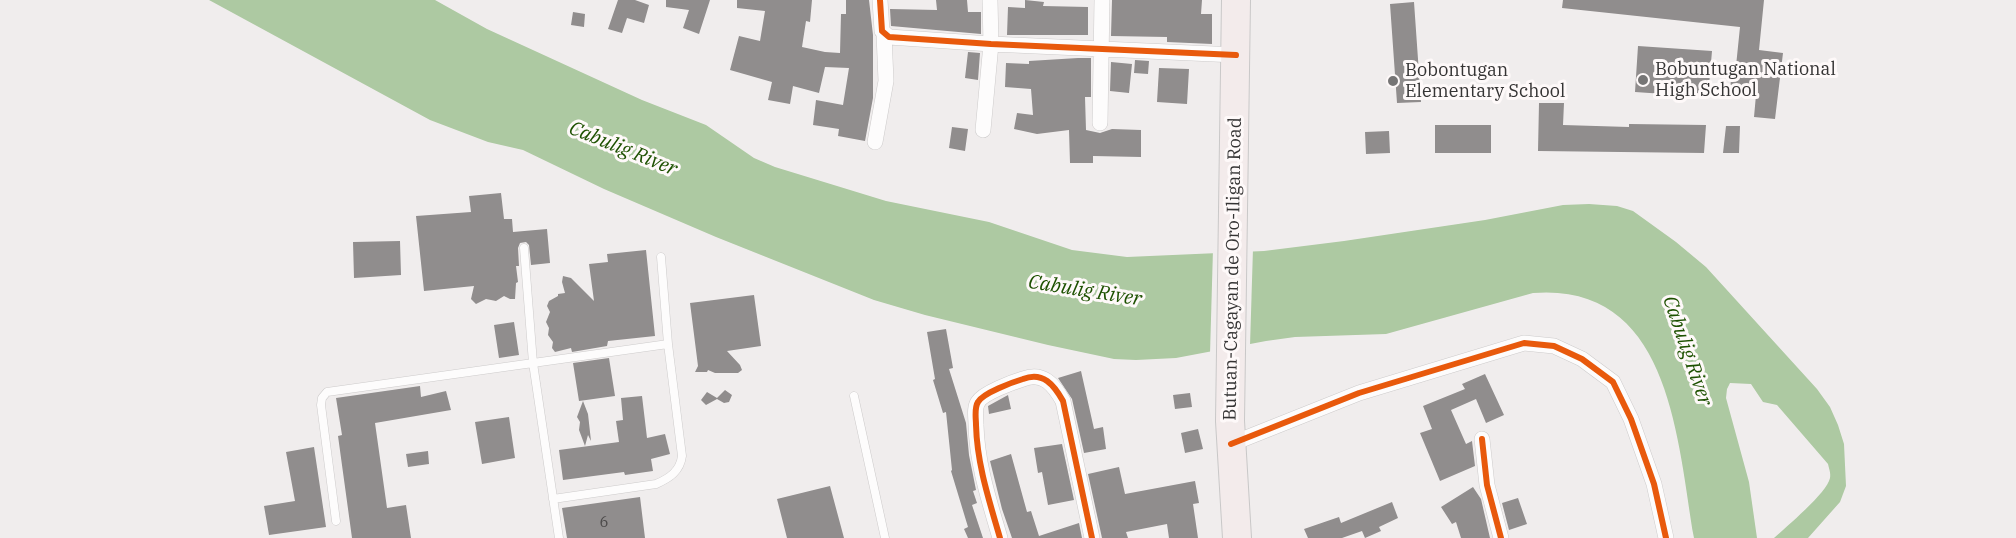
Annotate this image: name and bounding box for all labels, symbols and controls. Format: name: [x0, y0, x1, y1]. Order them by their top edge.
place label: Bobuntugan National High School: [1655, 59, 1836, 101]
place label: Bobontugan Elementary School: [1405, 60, 1565, 103]
marker: Bobuntugan National High School: [1636, 73, 1650, 87]
marker: Bobontugan Elementary School: [1386, 74, 1400, 88]
water label: Cabulig River: [565, 116, 681, 182]
street label: Butuan-Cagayan de Oro-Iligan Road: [1220, 117, 1246, 421]
water label: Cabulig River: [1027, 270, 1143, 312]
water label: Cabulig River: [1657, 293, 1717, 409]
house number: 6: [600, 514, 608, 532]

